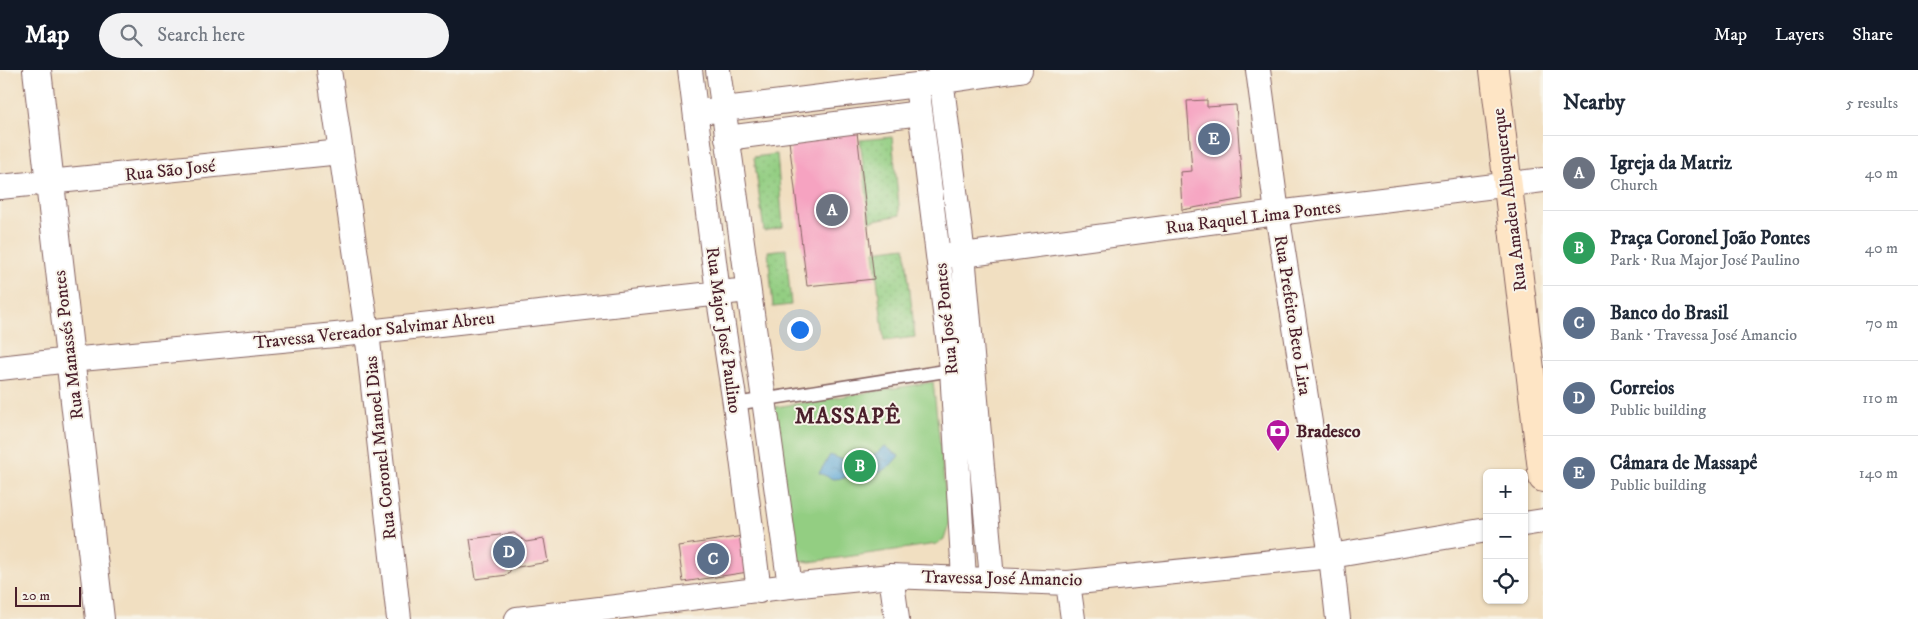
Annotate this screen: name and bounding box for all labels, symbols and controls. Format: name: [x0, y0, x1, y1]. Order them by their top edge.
search box: [99, 13, 449, 58]
text: Map: [25, 20, 69, 50]
icon: search: [117, 21, 145, 49]
text: Search here: [157, 24, 245, 47]
text: Map: [1714, 24, 1747, 46]
text: Layers: [1775, 24, 1824, 46]
text: Share: [1852, 24, 1893, 46]
text: Nearby: [1563, 90, 1625, 116]
text: 5 results: [1846, 93, 1898, 113]
street label: Rua Amadeu Albuquerque: [1488, 107, 1532, 293]
pin: E: [1198, 120, 1230, 158]
text: Igreja da Matriz: [1610, 152, 1732, 175]
street label: Rua São José: [124, 155, 217, 187]
text: A: [1574, 163, 1584, 183]
text: 40 m: [1865, 163, 1898, 183]
text: Church: [1610, 175, 1658, 195]
pin: A: [816, 191, 848, 229]
street label: Rua Raquel Lima Pontes: [1164, 196, 1342, 240]
text: Praça Coronel João Pontes: [1610, 227, 1810, 250]
street label: Rua Prefeito Beto Lira: [1268, 233, 1316, 397]
text: B: [1574, 238, 1584, 258]
text: 40 m: [1865, 238, 1898, 258]
street label: Rua Major José Paulino: [700, 246, 746, 415]
text: Park · Rua Major José Paulino: [1610, 250, 1800, 270]
street label: Rua José Pontes: [930, 262, 964, 376]
street label: Rua Manassés Pontes: [49, 269, 89, 421]
text: Banco do Brasil: [1610, 302, 1728, 325]
street label: Travessa Vereador Salvimar Abreu: [253, 307, 496, 355]
text: C: [1574, 313, 1584, 333]
text: 70 m: [1866, 313, 1898, 333]
your location: [787, 317, 813, 343]
text: Bank · Travessa José Amancio: [1610, 325, 1797, 345]
street label: Rua Coronel Manoel Dias: [360, 355, 402, 541]
text: Correios: [1610, 377, 1674, 400]
text: D: [1573, 388, 1585, 408]
text: 110 m: [1862, 388, 1898, 408]
text: Public building: [1610, 400, 1706, 420]
district label: MASSAPÊ: [795, 402, 901, 430]
bank icon: Bradesco: [1265, 418, 1291, 452]
place label: Bradesco: [1296, 421, 1361, 443]
pin: B: [844, 447, 876, 485]
text: Câmara de Massapê: [1610, 452, 1757, 475]
text: E: [1573, 463, 1585, 483]
text: 140 m: [1859, 463, 1898, 483]
map controls: [1483, 469, 1528, 604]
button: +: [1483, 469, 1528, 514]
text: Public building: [1610, 475, 1706, 495]
button: −: [1483, 514, 1528, 559]
pin: D: [493, 533, 525, 571]
pin: C: [697, 540, 729, 578]
button: locate: [1483, 559, 1528, 604]
street label: Travessa José Amancio: [921, 567, 1083, 591]
scale bar: [15, 584, 81, 607]
text: 20 m: [22, 587, 50, 605]

